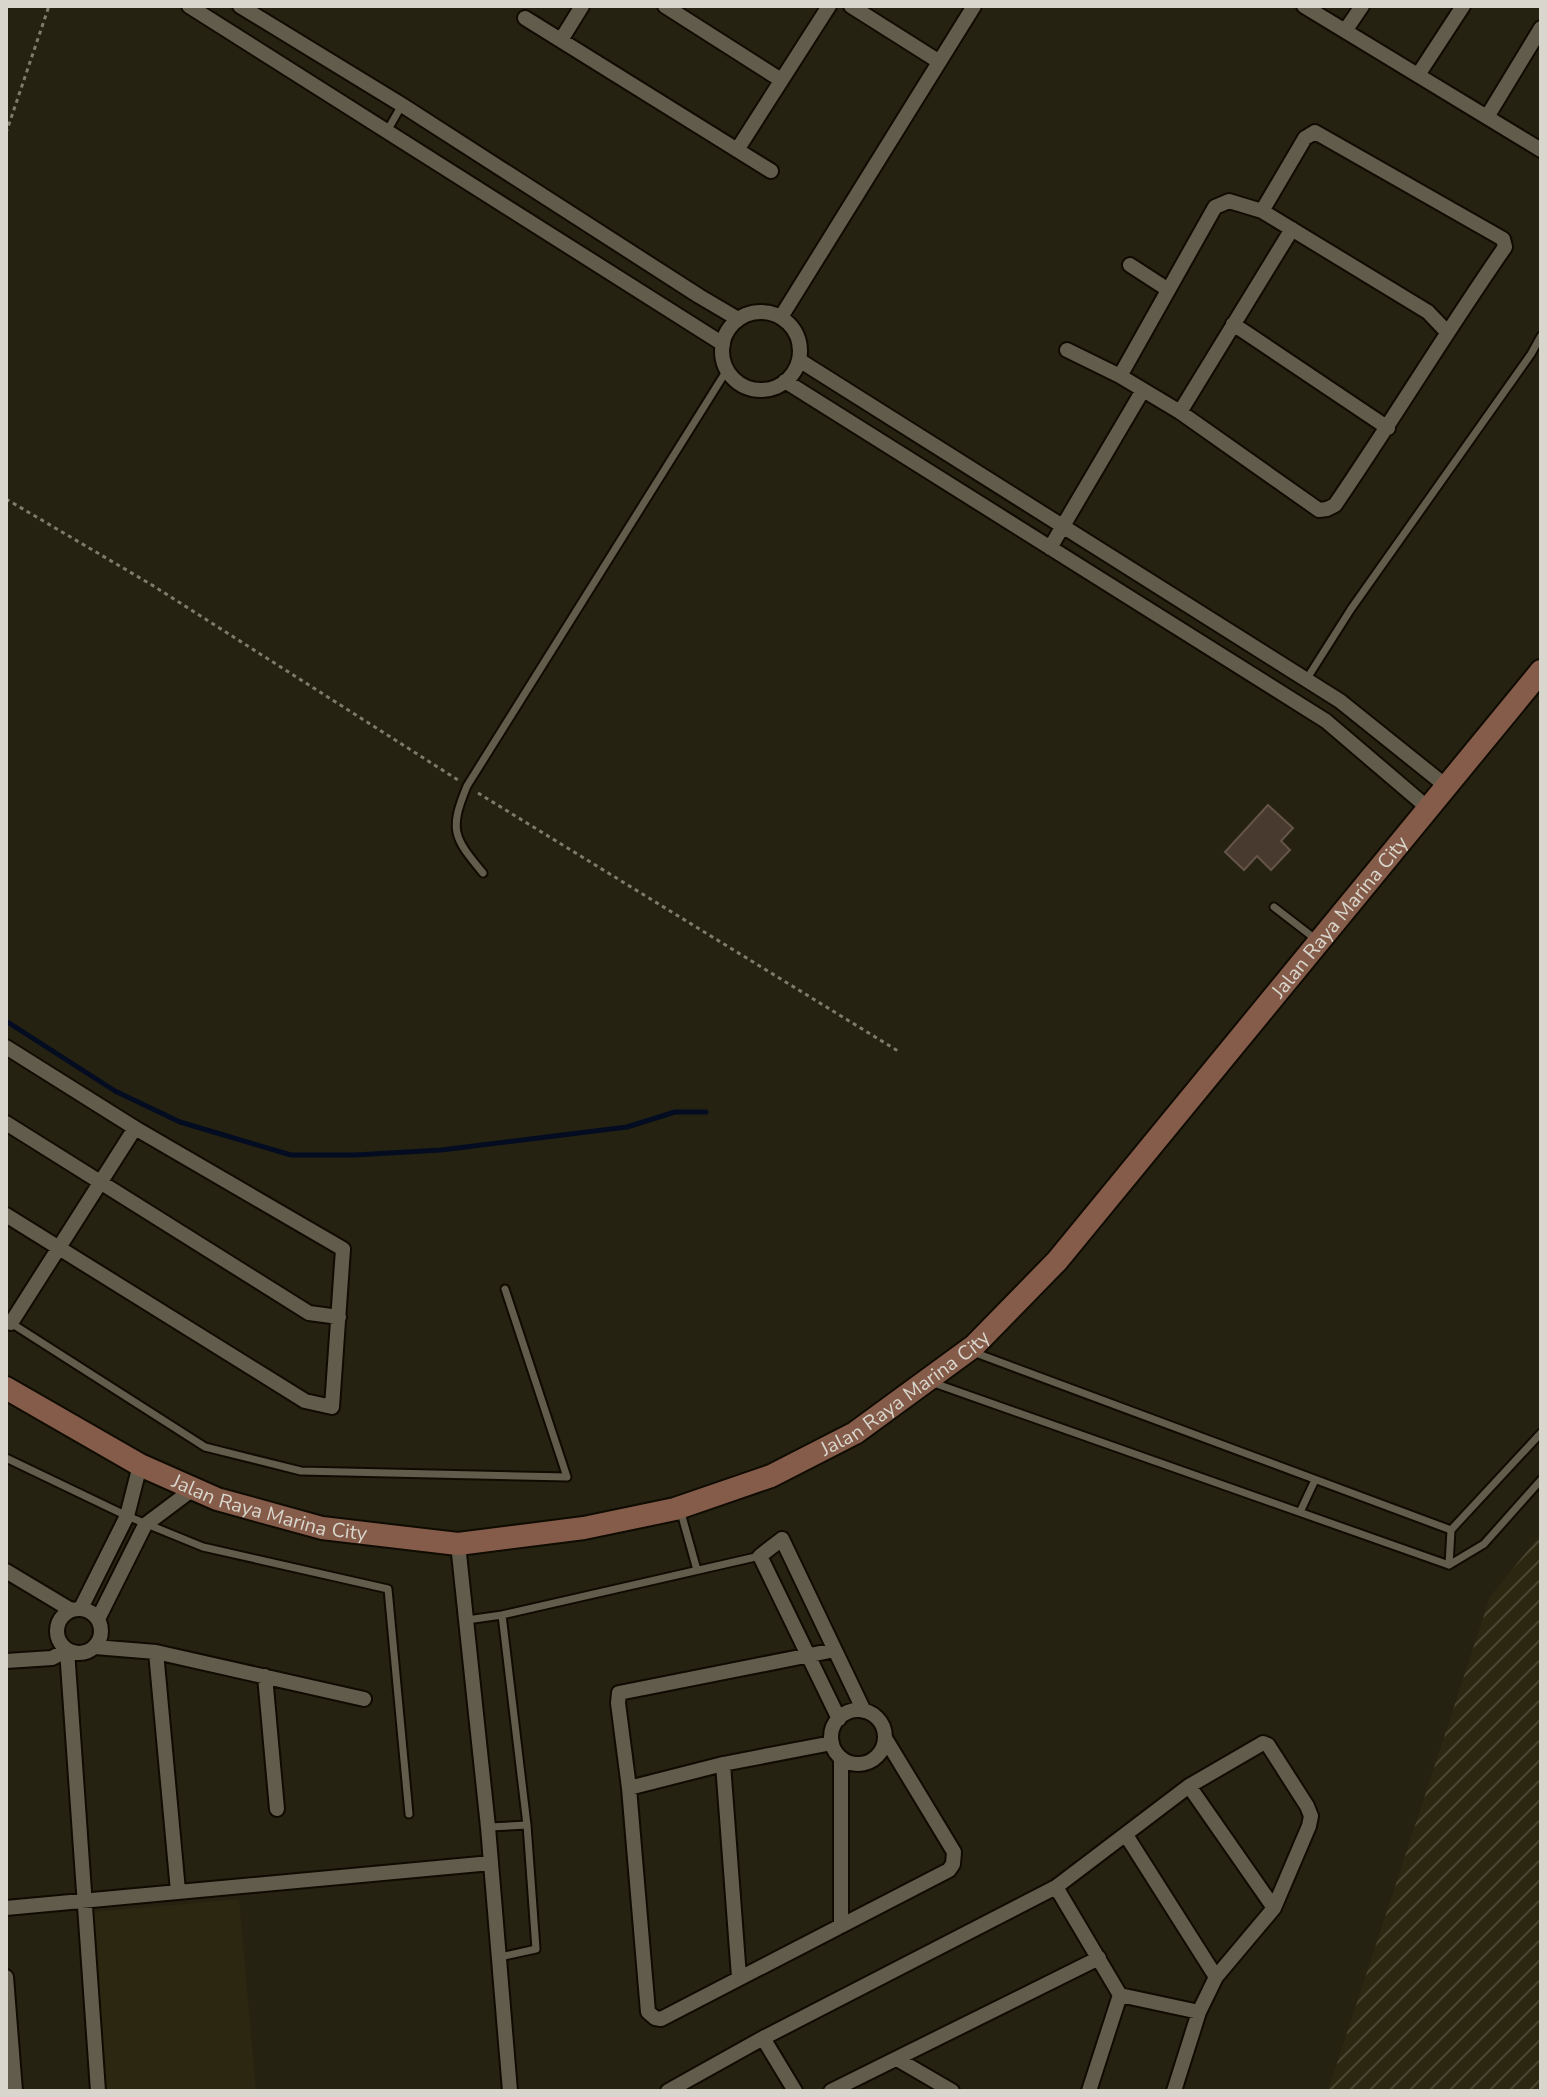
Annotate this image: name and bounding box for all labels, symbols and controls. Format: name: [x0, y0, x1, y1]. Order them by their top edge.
street label: Jalan Raya Marina City: [1264, 829, 1414, 1004]
street label: Jalan Raya Marina City: [815, 1324, 996, 1463]
street label: Jalan Raya Marina City: [167, 1467, 369, 1547]

